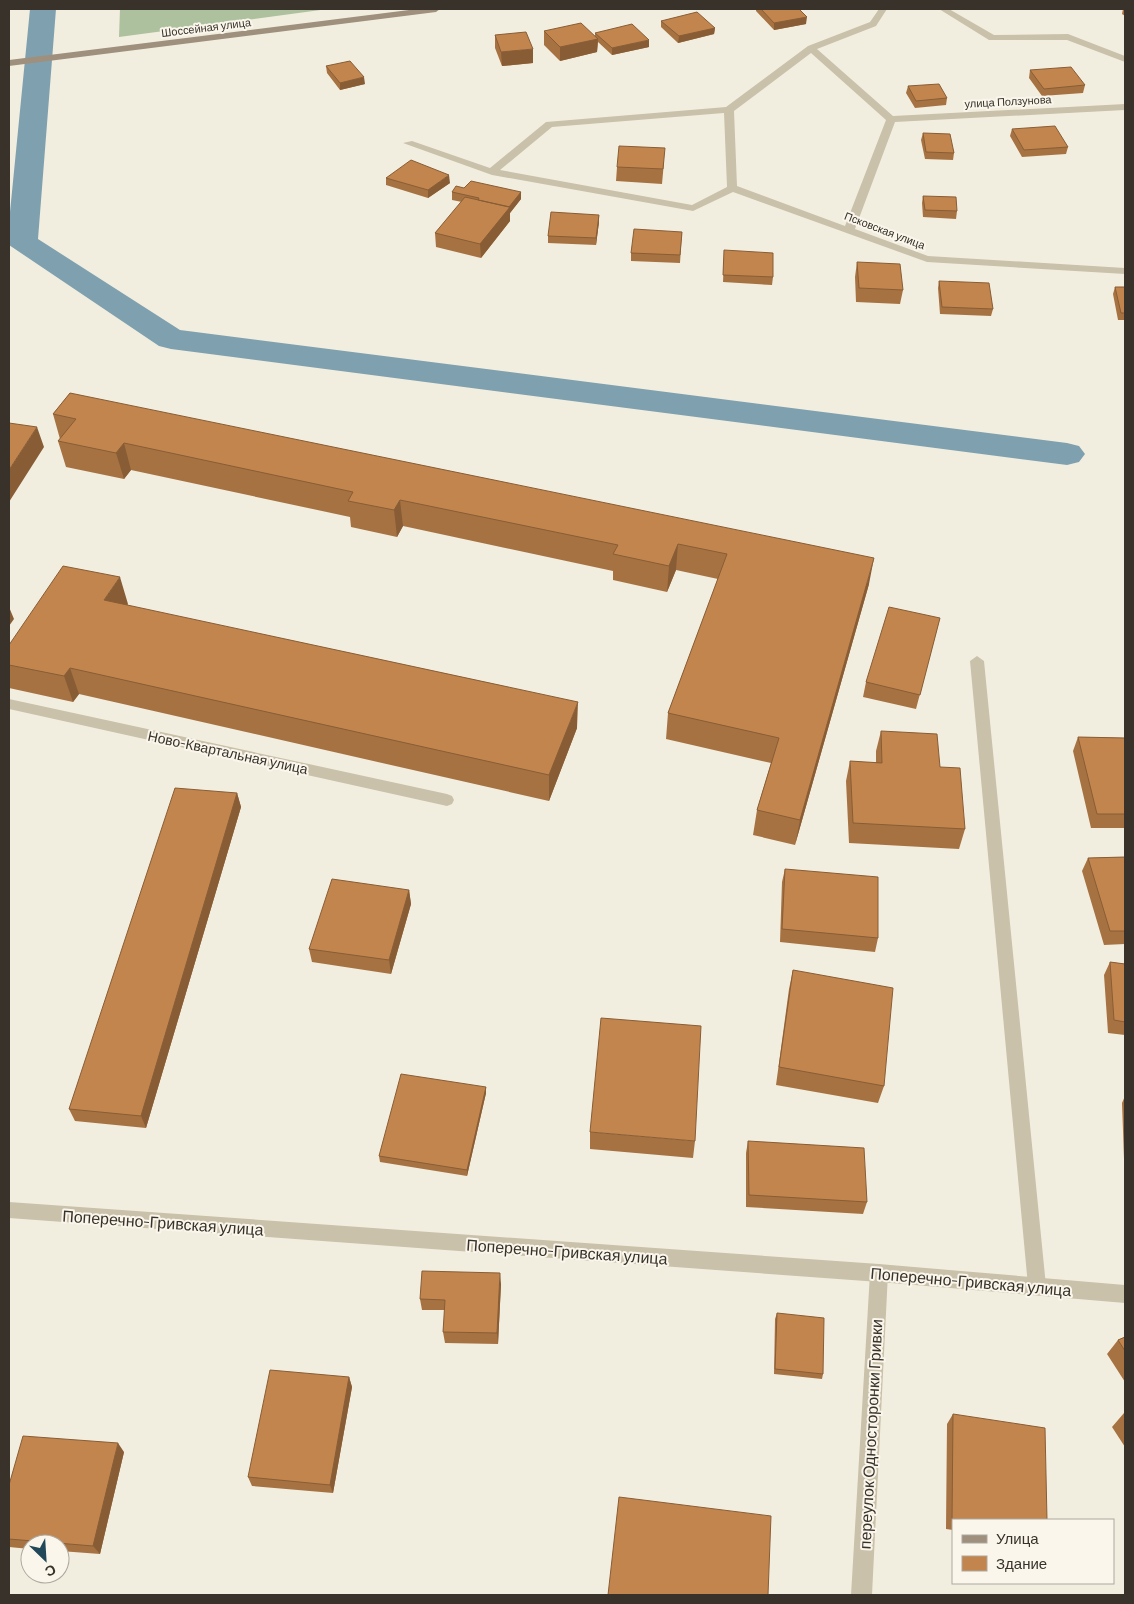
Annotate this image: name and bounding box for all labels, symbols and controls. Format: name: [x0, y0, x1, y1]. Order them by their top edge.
street label: Шоссейная улица: [161, 15, 252, 39]
street label: улица Ползунова: [964, 92, 1053, 110]
street label: Псковская улица: [843, 209, 928, 252]
street label: Ново-Квартальная улица: [146, 727, 310, 777]
street label: Поперечно-Гривская улица: [62, 1205, 264, 1239]
street label: Поперечно-Гривская улица: [466, 1234, 668, 1268]
street label: Поперечно-Гривская улица: [870, 1263, 1072, 1299]
street label: переулок Односторонки Гривки: [854, 1318, 886, 1550]
legend: [952, 1519, 1114, 1584]
text: Улица: [996, 1529, 1039, 1547]
north arrow: [20, 1534, 70, 1584]
text: Здание: [996, 1554, 1047, 1572]
text: С: [43, 1561, 59, 1581]

